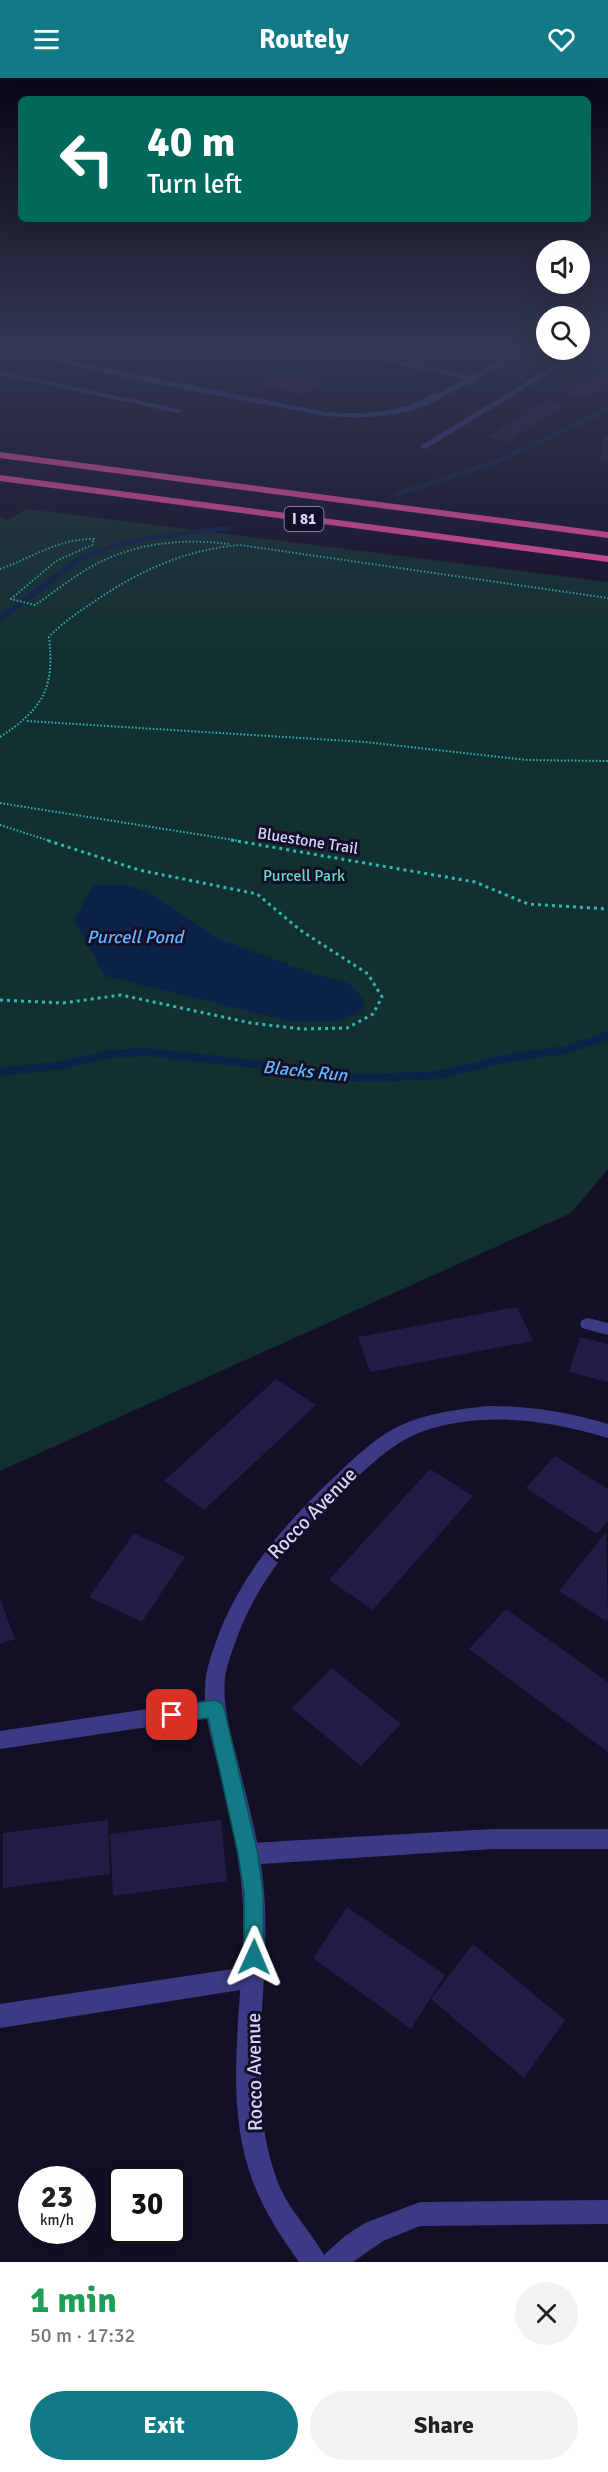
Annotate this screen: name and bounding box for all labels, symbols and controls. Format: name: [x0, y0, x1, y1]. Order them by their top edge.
icon: menu: [30, 23, 63, 56]
text: Routely: [259, 23, 349, 56]
icon: heart: [545, 23, 578, 56]
text: 40 m: [147, 117, 236, 168]
icon: left: [48, 120, 126, 198]
text: Turn left: [147, 168, 242, 201]
map controls: [536, 240, 590, 360]
button: sound: [536, 240, 590, 294]
button: search: [536, 306, 590, 360]
road number: I 81: [284, 507, 324, 531]
street label: Bluestone Trail: [256, 823, 360, 859]
park label: Purcell Park: [263, 866, 345, 886]
water label: Purcell Pond: [87, 926, 186, 948]
water label: Blacks Run: [262, 1056, 349, 1086]
street label: Rocco Avenue: [262, 1462, 362, 1565]
pin: [146, 1689, 197, 1740]
icon: arrive: [155, 1698, 188, 1731]
position arrow: [222, 1925, 286, 1989]
street label: Rocco Avenue: [241, 2013, 268, 2131]
speed limit sign: 30: [108, 2166, 186, 2244]
text: 23: [41, 2179, 73, 2216]
text: km/h: [40, 2211, 74, 2229]
text: 1 min: [30, 2278, 117, 2323]
button: close: [515, 2282, 578, 2345]
text: 50 m · 17:32: [30, 2323, 135, 2348]
button: Exit: [30, 2391, 298, 2460]
button: Share: [310, 2391, 578, 2460]

